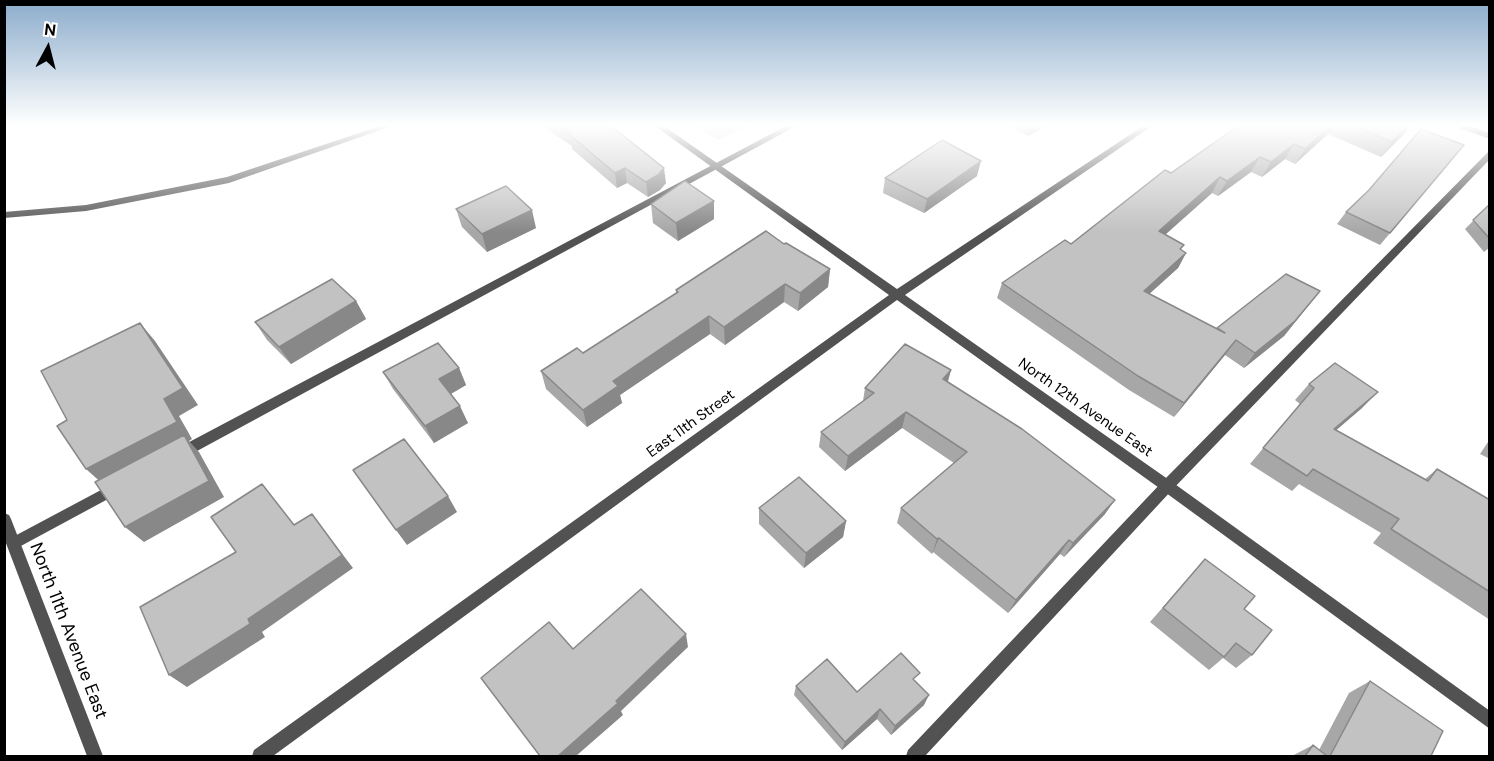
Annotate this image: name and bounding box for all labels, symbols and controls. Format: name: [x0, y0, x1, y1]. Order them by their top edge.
north arrow: [18, 18, 78, 78]
text: N: [43, 19, 57, 41]
street label: North 12th Avenue East: [1014, 355, 1156, 461]
street label: East 11th Street: [644, 386, 738, 462]
street label: North 11th Avenue East: [24, 540, 112, 722]

